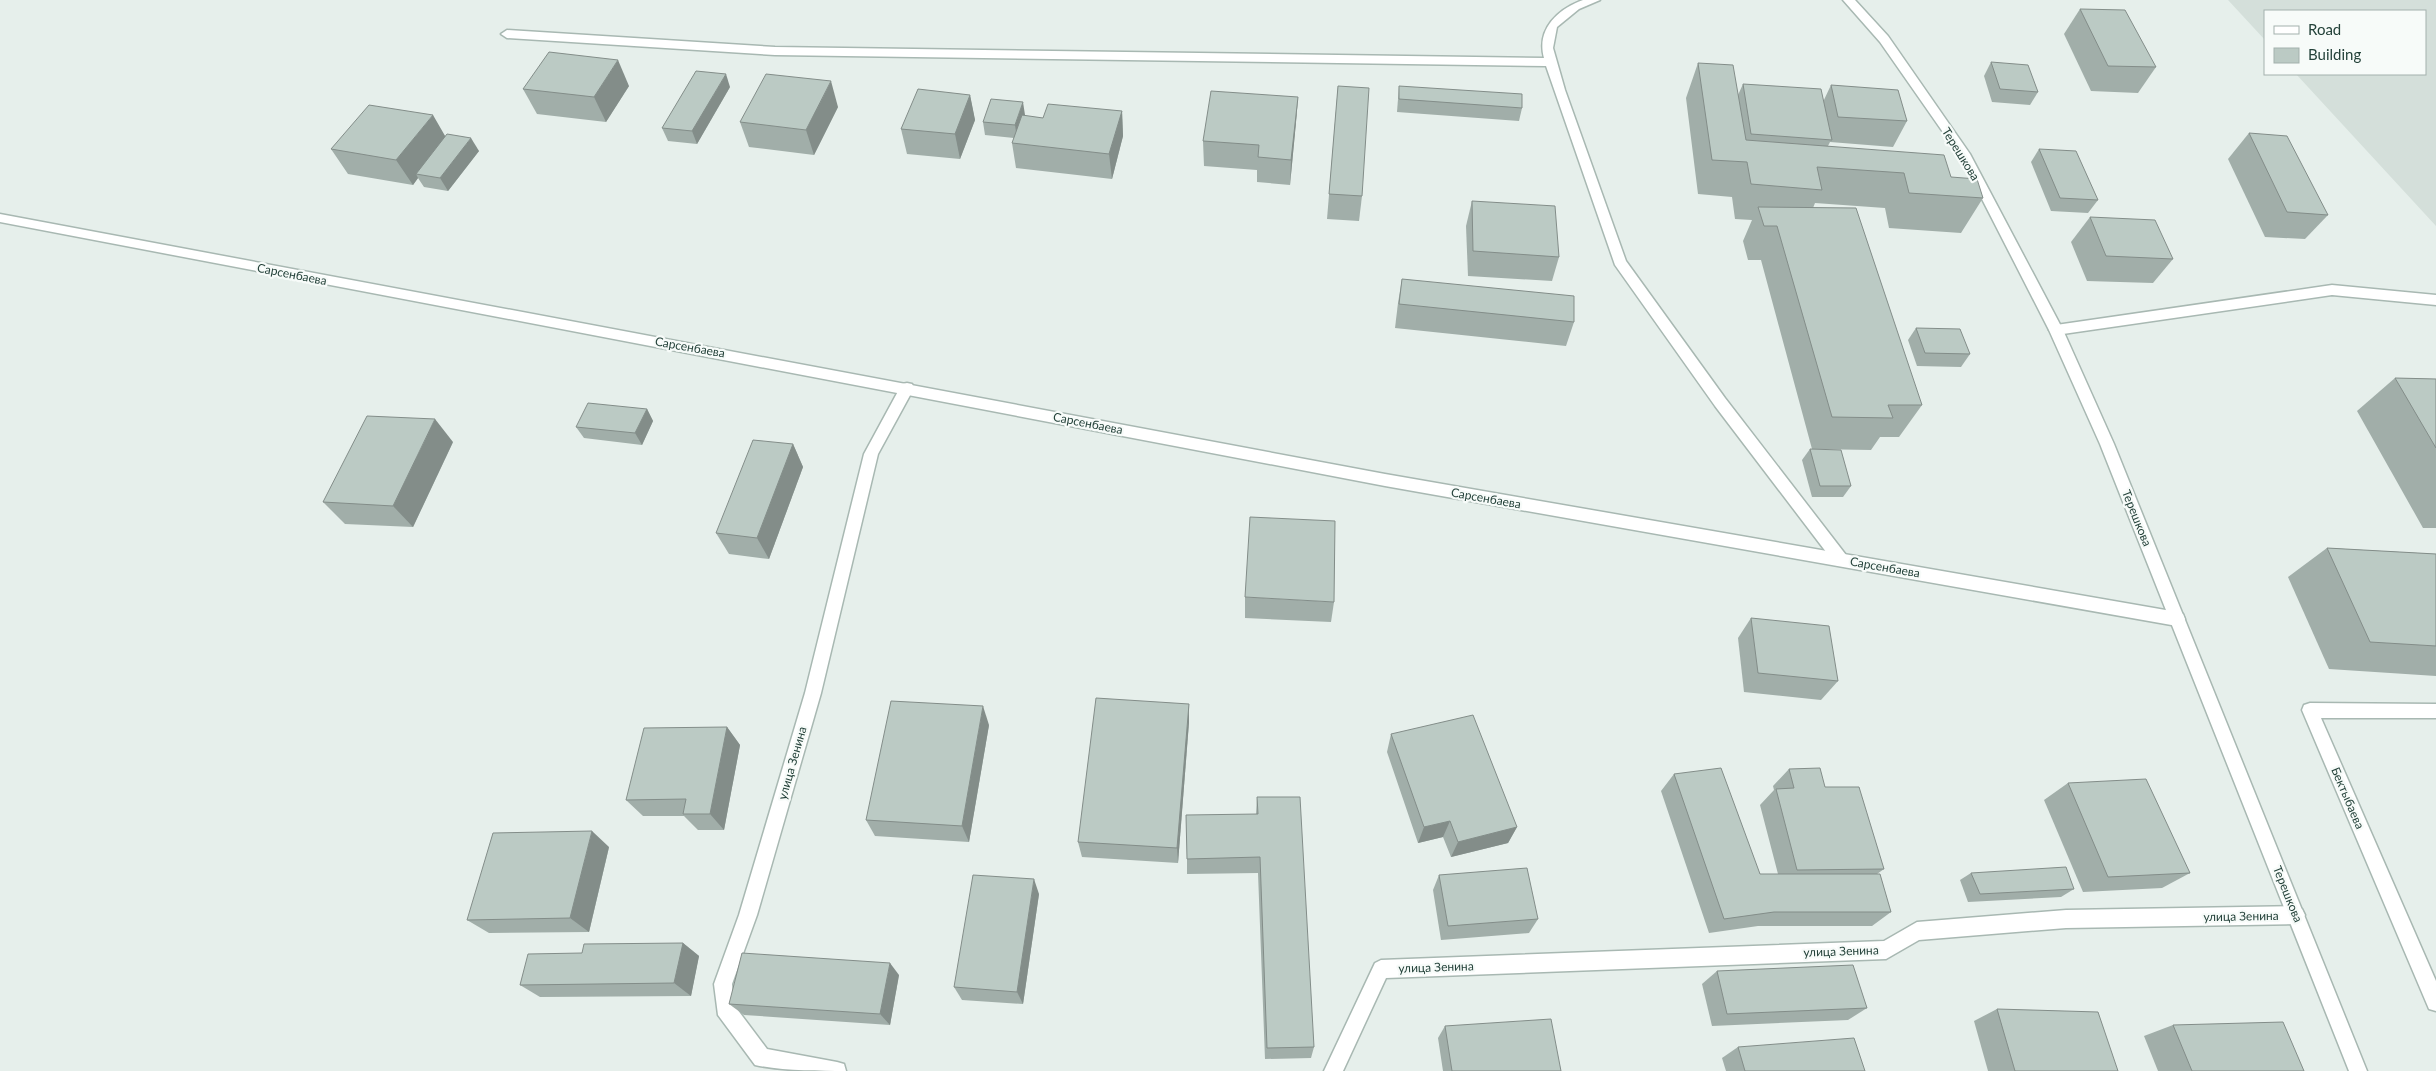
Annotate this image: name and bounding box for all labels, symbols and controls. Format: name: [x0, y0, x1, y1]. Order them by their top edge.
legend: [2264, 10, 2426, 75]
text: Road: [2308, 20, 2341, 38]
text: Building: [2308, 45, 2361, 63]
street label: Терешкова: [1939, 125, 1983, 183]
street label: Сарсенбаева: [256, 260, 328, 288]
street label: Сарсенбаева: [654, 333, 726, 361]
street label: Сарсенбаева: [1052, 409, 1124, 437]
street label: Сарсенбаева: [1450, 484, 1522, 512]
street label: Терешкова: [2119, 488, 2155, 548]
street label: Сарсенбаева: [1849, 553, 1921, 581]
street label: улица Зенина: [774, 725, 810, 801]
street label: Бектыбаева: [2328, 765, 2368, 831]
street label: Терешкова: [2270, 864, 2306, 924]
street label: улица Зенина: [2203, 908, 2279, 924]
street label: улица Зенина: [1803, 942, 1879, 960]
street label: улица Зенина: [1398, 958, 1474, 976]

